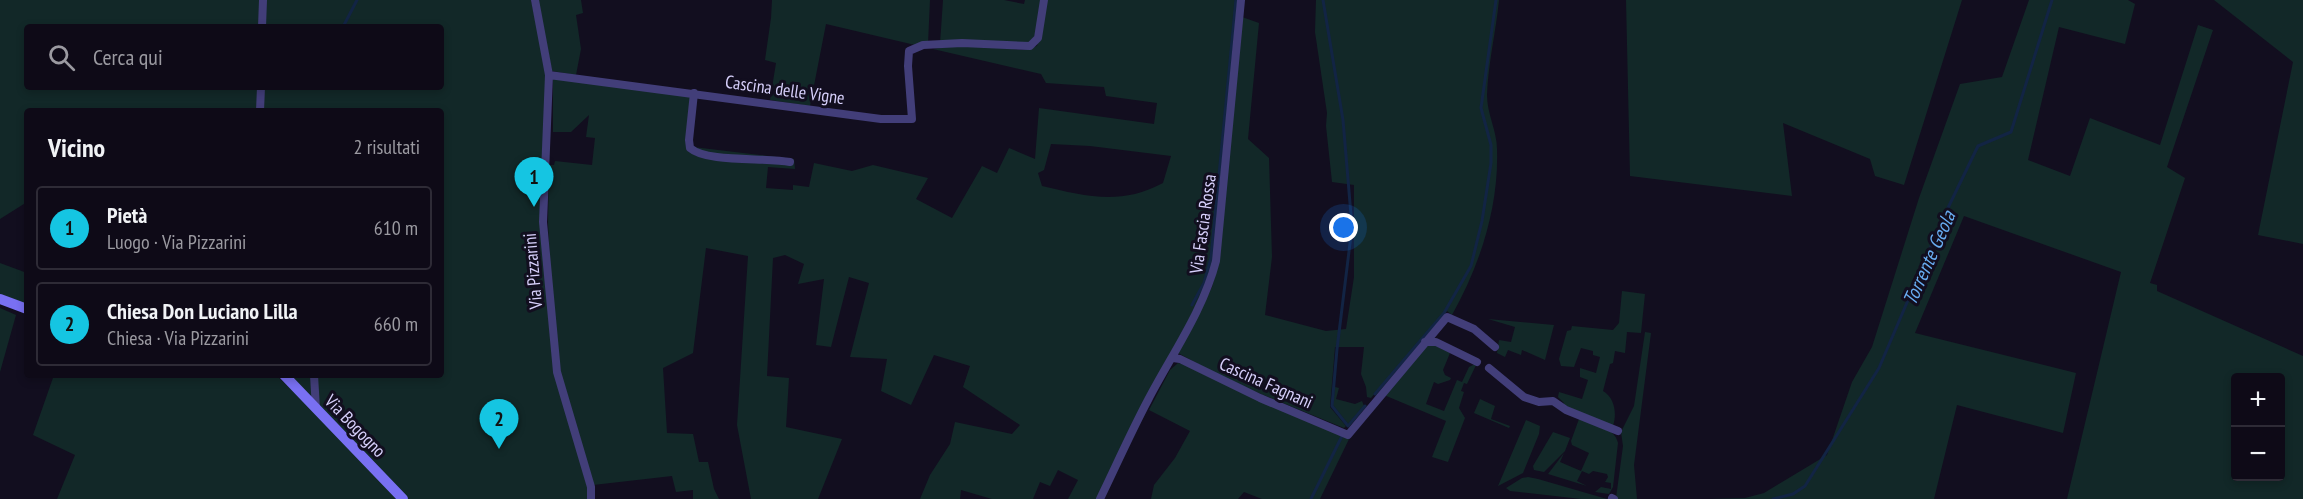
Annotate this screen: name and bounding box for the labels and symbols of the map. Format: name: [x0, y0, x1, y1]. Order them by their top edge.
street label: Cascina delle Vigne: [724, 70, 846, 109]
pin: 1: [514, 158, 554, 207]
street label: Via Fascia Rossa: [1184, 173, 1221, 276]
water label: Torrente Geola: [1897, 206, 1962, 309]
your location: [1329, 213, 1358, 242]
street label: Via Pizzarini: [518, 232, 547, 311]
street label: Cascina Fagnani: [1216, 352, 1316, 413]
street label: Via Bogogno: [319, 389, 391, 462]
pin: 2: [480, 400, 518, 449]

